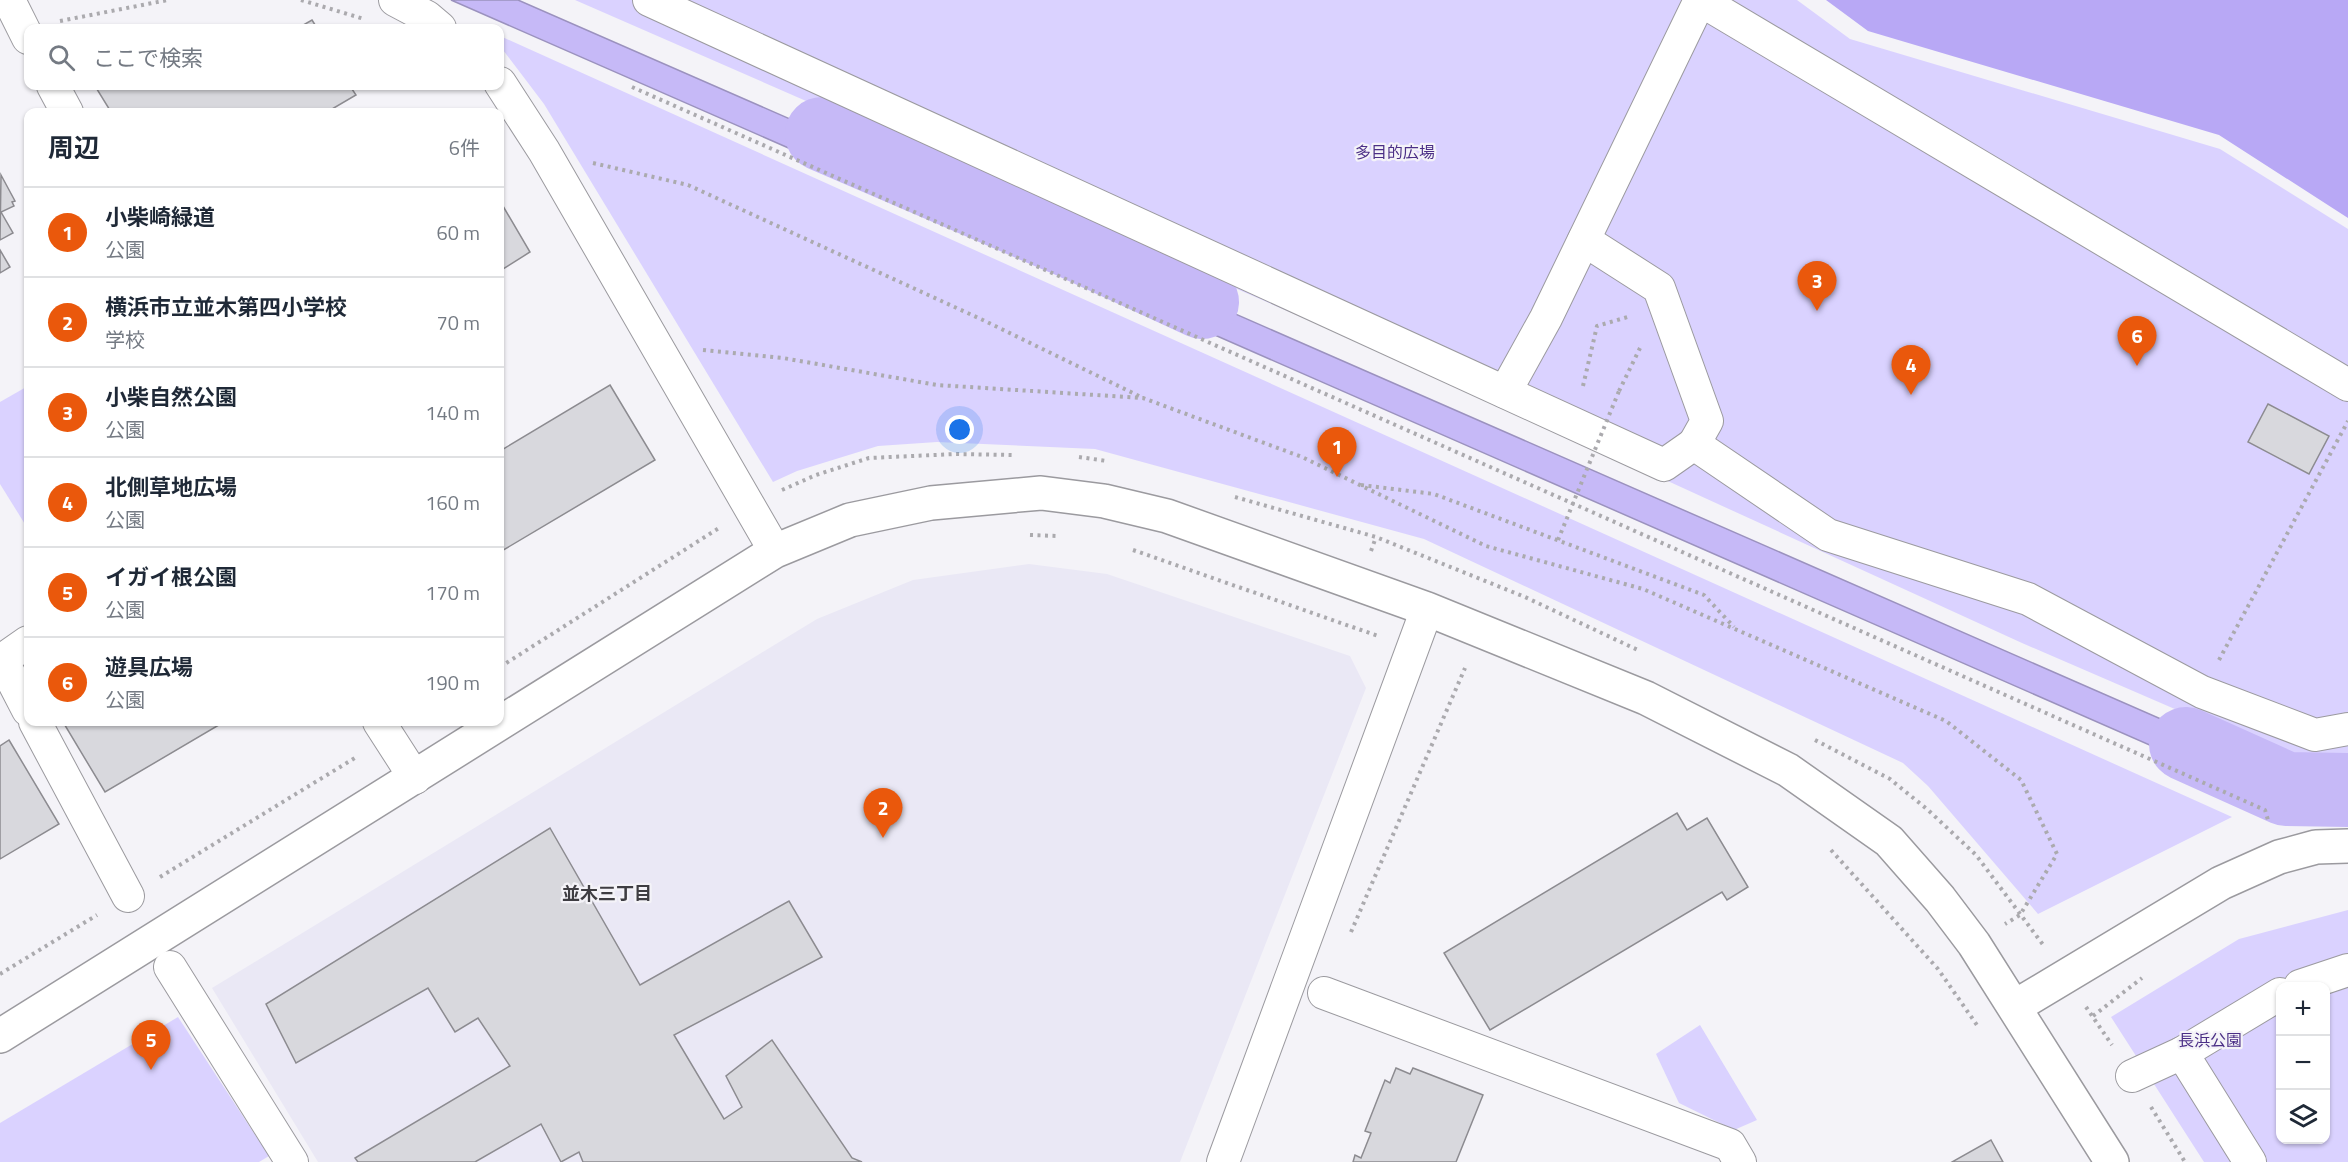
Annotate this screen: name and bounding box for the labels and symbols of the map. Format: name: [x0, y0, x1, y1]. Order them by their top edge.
park label: 多目的広場: [1355, 140, 1435, 164]
pin: 3: [1798, 262, 1836, 311]
pin: 6: [2118, 316, 2156, 366]
pin: 4: [1892, 346, 1930, 395]
your location: [945, 415, 974, 444]
pin: 1: [1318, 428, 1356, 477]
pin: 2: [864, 788, 902, 838]
district label: 並木三丁目: [562, 880, 652, 907]
pin: 5: [132, 1020, 170, 1070]
park label: 長浜公園: [2178, 1028, 2242, 1052]

